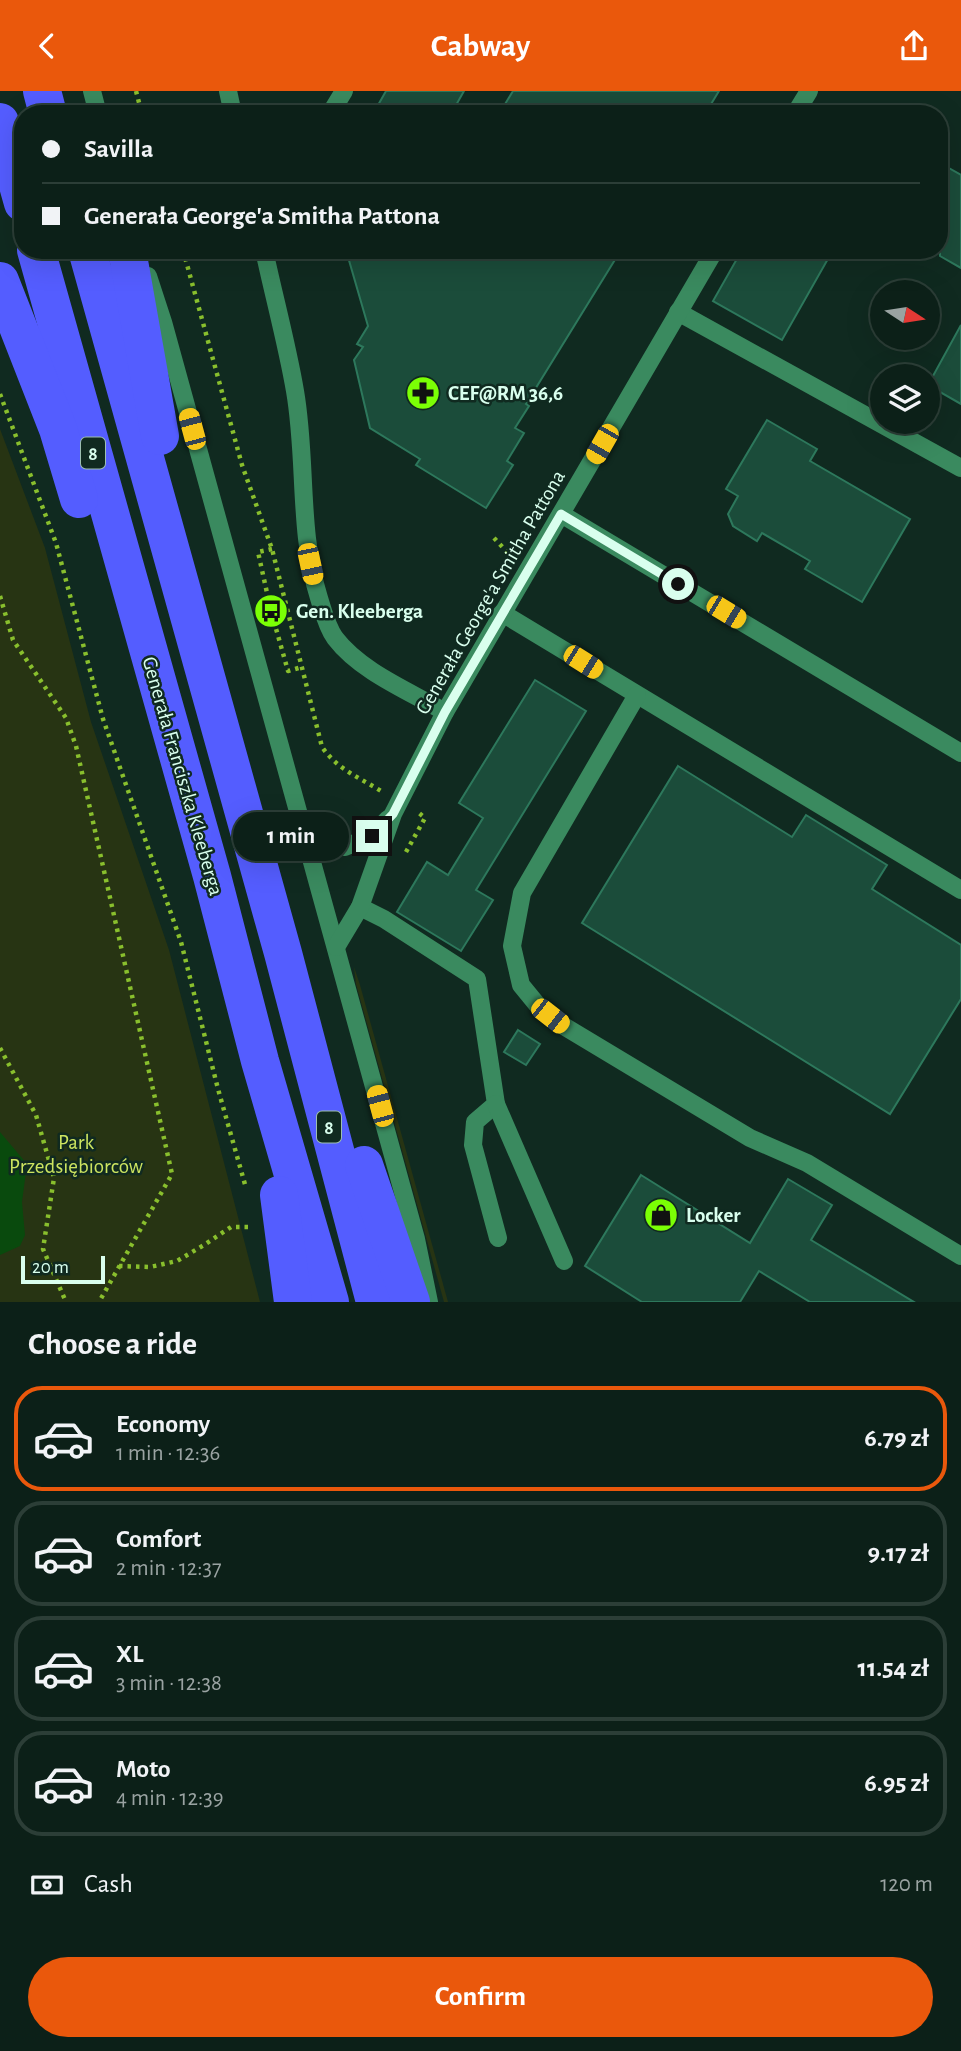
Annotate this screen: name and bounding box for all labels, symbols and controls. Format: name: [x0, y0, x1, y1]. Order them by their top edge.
icon: back: [28, 27, 66, 65]
icon: share: [895, 27, 933, 65]
text: Cabway: [431, 30, 530, 62]
text: Savilla: [84, 136, 153, 162]
text: Generała George'a Smitha Pattona: [84, 203, 440, 229]
north arrow: [870, 280, 940, 350]
map controls: [870, 280, 940, 434]
button: layers: [870, 364, 940, 434]
pharmacy icon: CEF@RM 36,6: [404, 374, 442, 412]
place label: CEF@RM 36,6: [448, 383, 563, 404]
car: [177, 406, 208, 452]
car: [583, 421, 622, 467]
road number: 8: [81, 437, 105, 469]
street label: Generała George'a Smitha Pattona: [412, 466, 569, 718]
car: [296, 541, 325, 587]
route start: [662, 568, 694, 600]
bus stop icon: Gen. Kleeberga: [252, 592, 290, 630]
car: [703, 592, 750, 632]
place label: Gen. Kleeberga: [296, 601, 423, 622]
car: [560, 642, 607, 682]
street label: Generała Franciszka Kleeberga: [138, 654, 227, 898]
callout: 1 min: [232, 811, 348, 861]
route end: [356, 820, 388, 852]
text: 1 min: [267, 825, 315, 848]
car: [527, 995, 574, 1037]
car: [365, 1083, 396, 1129]
road number: 8: [317, 1111, 341, 1143]
park label: Park Przedsiębiorców: [9, 1132, 143, 1177]
shop icon: Locker: [642, 1196, 680, 1234]
place label: Locker: [686, 1205, 741, 1226]
scale bar: [21, 1253, 105, 1285]
text: 20 m: [32, 1258, 69, 1277]
text: Choose a ride: [28, 1328, 197, 1360]
icon: car: [32, 1407, 95, 1470]
text: Economy: [116, 1411, 210, 1437]
text: 6.79 zł: [864, 1425, 929, 1451]
text: 1 min · 12:36: [116, 1442, 220, 1465]
icon: car: [32, 1522, 95, 1585]
text: Comfort: [116, 1526, 201, 1552]
text: 9.17 zł: [867, 1540, 929, 1566]
text: 2 min · 12:37: [116, 1557, 222, 1580]
icon: car: [32, 1637, 95, 1700]
text: XL: [116, 1641, 143, 1667]
text: 11.54 zł: [858, 1655, 929, 1681]
text: 3 min · 12:38: [116, 1672, 222, 1695]
icon: car: [32, 1752, 95, 1815]
text: Moto: [116, 1756, 171, 1782]
text: 6.95 zł: [864, 1770, 929, 1796]
text: 4 min · 12:39: [116, 1787, 223, 1810]
icon: cash: [28, 1866, 66, 1904]
text: Cash: [84, 1871, 133, 1897]
text: 120 m: [880, 1873, 933, 1896]
button: Confirm: [28, 1957, 933, 2037]

